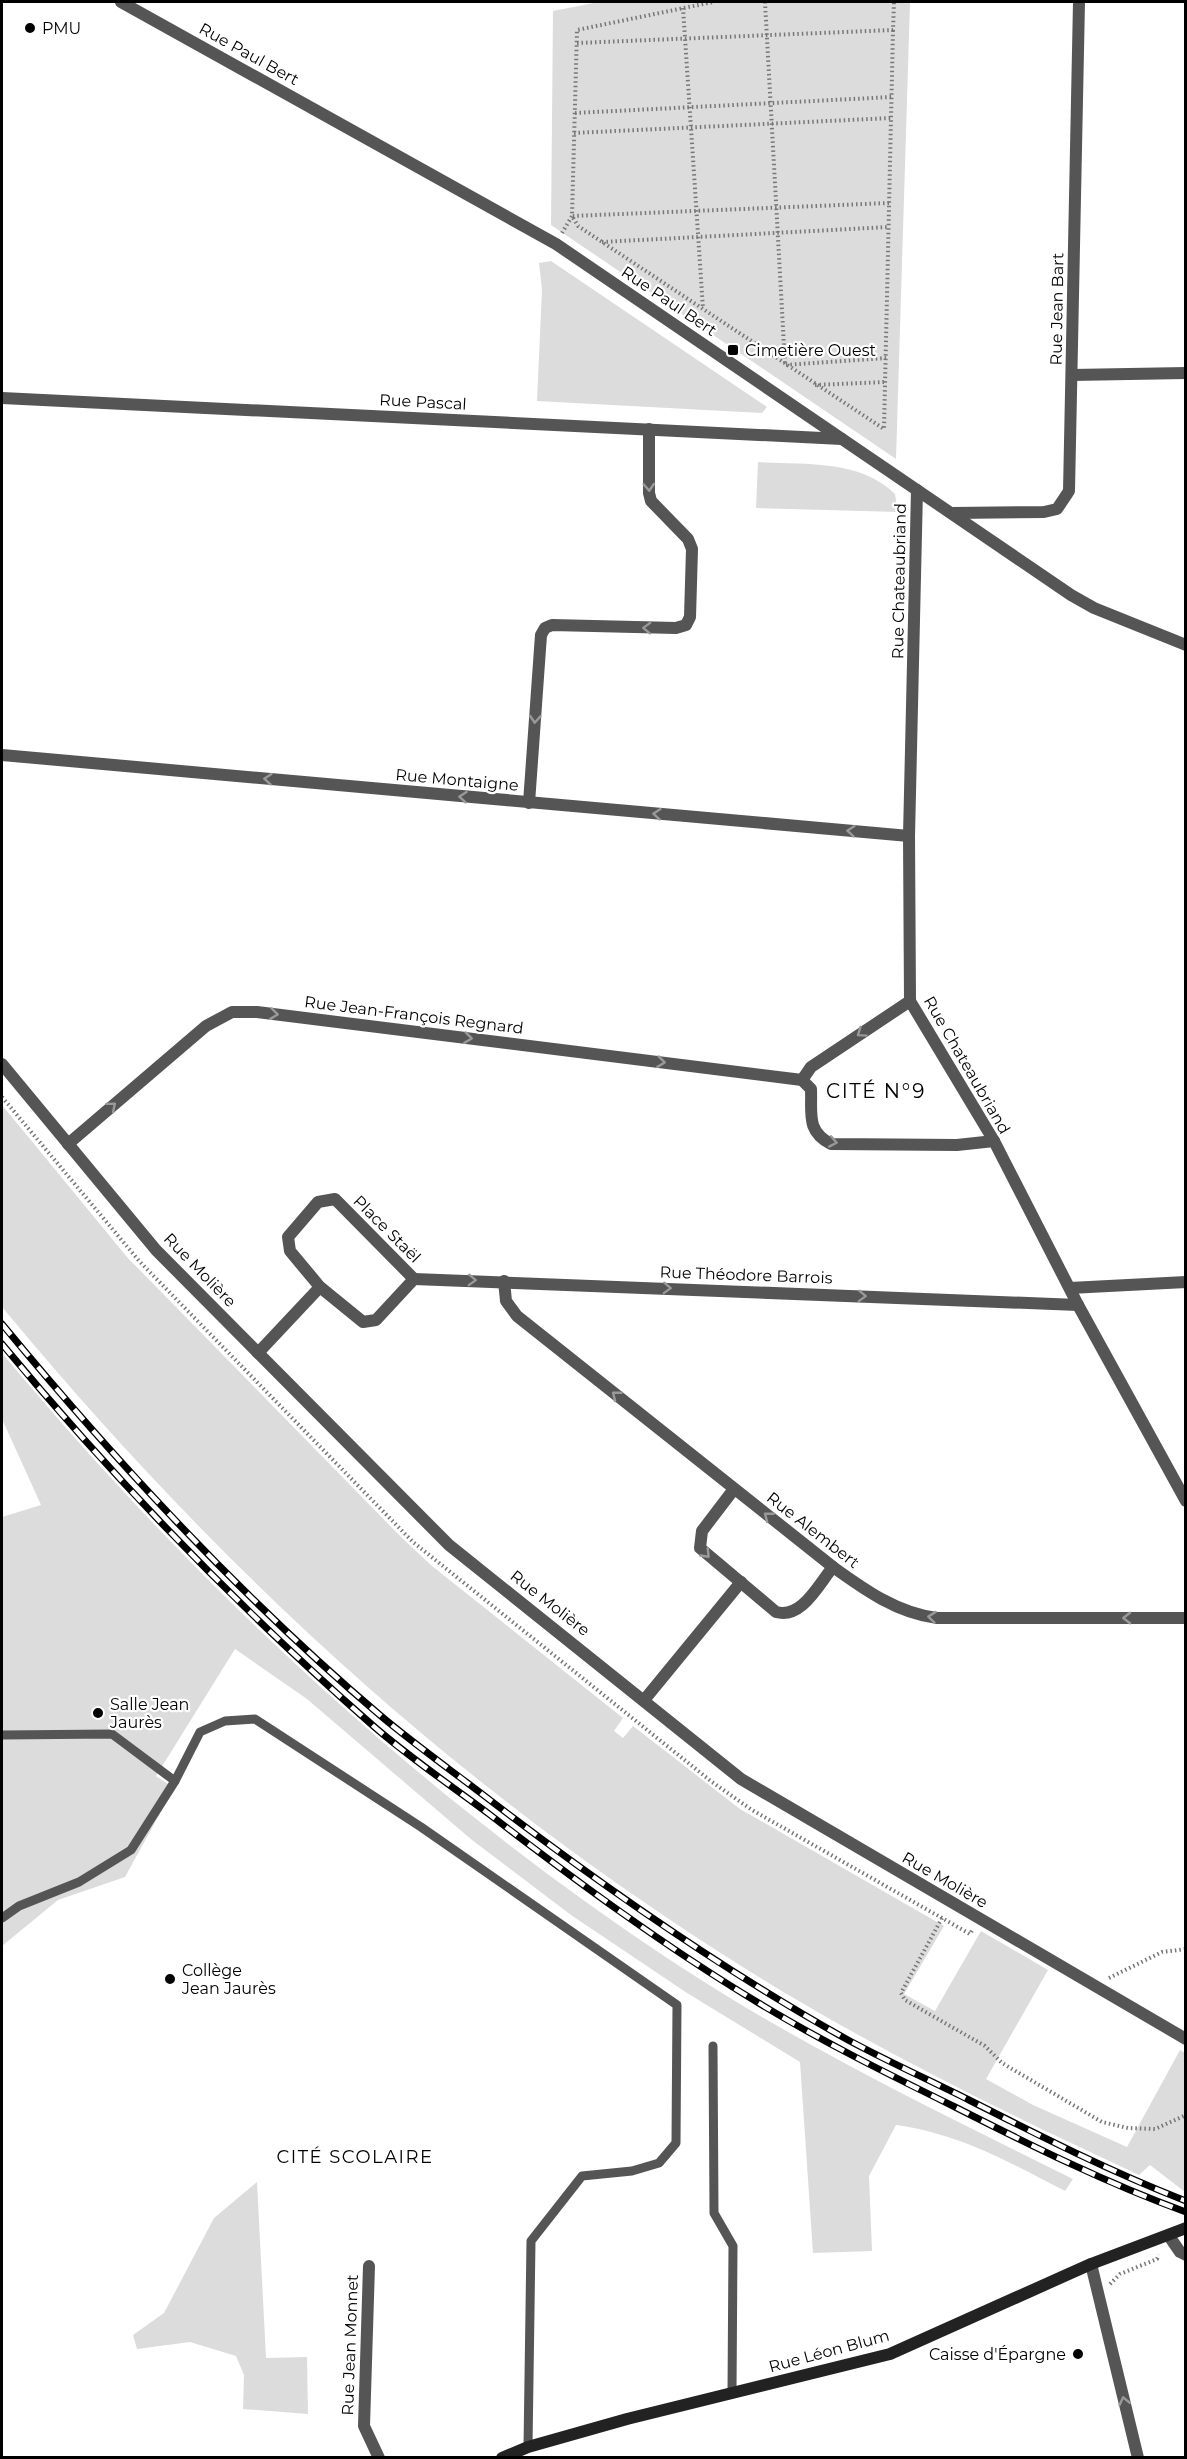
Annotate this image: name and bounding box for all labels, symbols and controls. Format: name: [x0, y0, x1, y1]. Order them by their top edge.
place label: PMU: [42, 19, 81, 38]
street label: Rue Paul Bert: [196, 19, 303, 89]
marker: PMU: [23, 21, 37, 35]
street label: Rue Jean Bart: [1047, 252, 1067, 366]
street label: Rue Paul Bert: [618, 262, 721, 340]
place label: Cimetière Ouest: [745, 341, 876, 360]
marker: Cimetière Ouest: [726, 343, 740, 357]
street label: Rue Pascal: [379, 390, 467, 414]
one-way arrow: [643, 483, 656, 492]
street label: Rue Chateaubriand: [888, 503, 910, 659]
one-way arrow: [642, 621, 651, 634]
one-way arrow: [529, 715, 542, 724]
street label: Rue Montaigne: [395, 765, 519, 795]
one-way arrow: [264, 773, 273, 786]
one-way arrow: [458, 791, 467, 804]
one-way arrow: [652, 808, 661, 821]
one-way arrow: [847, 825, 856, 838]
street label: Rue Jean-François Regnard: [303, 992, 525, 1038]
street label: Rue Chateaubriand: [920, 993, 1014, 1137]
one-way arrow: [270, 1007, 279, 1020]
one-way arrow: [856, 1026, 867, 1037]
one-way arrow: [463, 1032, 472, 1044]
one-way arrow: [657, 1056, 666, 1068]
district label: CITÉ N°9: [826, 1079, 926, 1103]
one-way arrow: [105, 1102, 116, 1113]
one-way arrow: [828, 1135, 838, 1148]
street label: Place Staël: [349, 1191, 425, 1267]
street label: Rue Molière: [160, 1229, 240, 1311]
street label: Rue Théodore Barrois: [659, 1262, 833, 1288]
one-way arrow: [468, 1274, 477, 1286]
one-way arrow: [662, 1282, 671, 1294]
one-way arrow: [857, 1290, 866, 1303]
one-way arrow: [611, 1391, 622, 1402]
street label: Rue Alembert: [763, 1488, 863, 1572]
one-way arrow: [764, 1512, 775, 1523]
one-way arrow: [699, 1546, 710, 1557]
street label: Rue Molière: [506, 1566, 594, 1640]
one-way arrow: [928, 1611, 937, 1624]
one-way arrow: [1123, 1612, 1132, 1624]
place label: Salle Jean Jaurès: [109, 1695, 189, 1732]
marker: Salle Jean Jaurès: [91, 1706, 105, 1720]
street label: Rue Molière: [899, 1848, 991, 1912]
place label: Collège Jean Jaurès: [181, 1961, 276, 1998]
marker: Collège Jean Jaurès: [163, 1972, 177, 1986]
district label: CITÉ SCOLAIRE: [276, 2146, 434, 2168]
street label: Rue Jean Monnet: [338, 2274, 362, 2416]
street label: Rue Léon Blum: [767, 2326, 891, 2376]
place label: Caisse d'Épargne: [929, 2345, 1066, 2364]
marker: Caisse d'Épargne: [1071, 2347, 1085, 2361]
one-way arrow: [1119, 2396, 1132, 2406]

